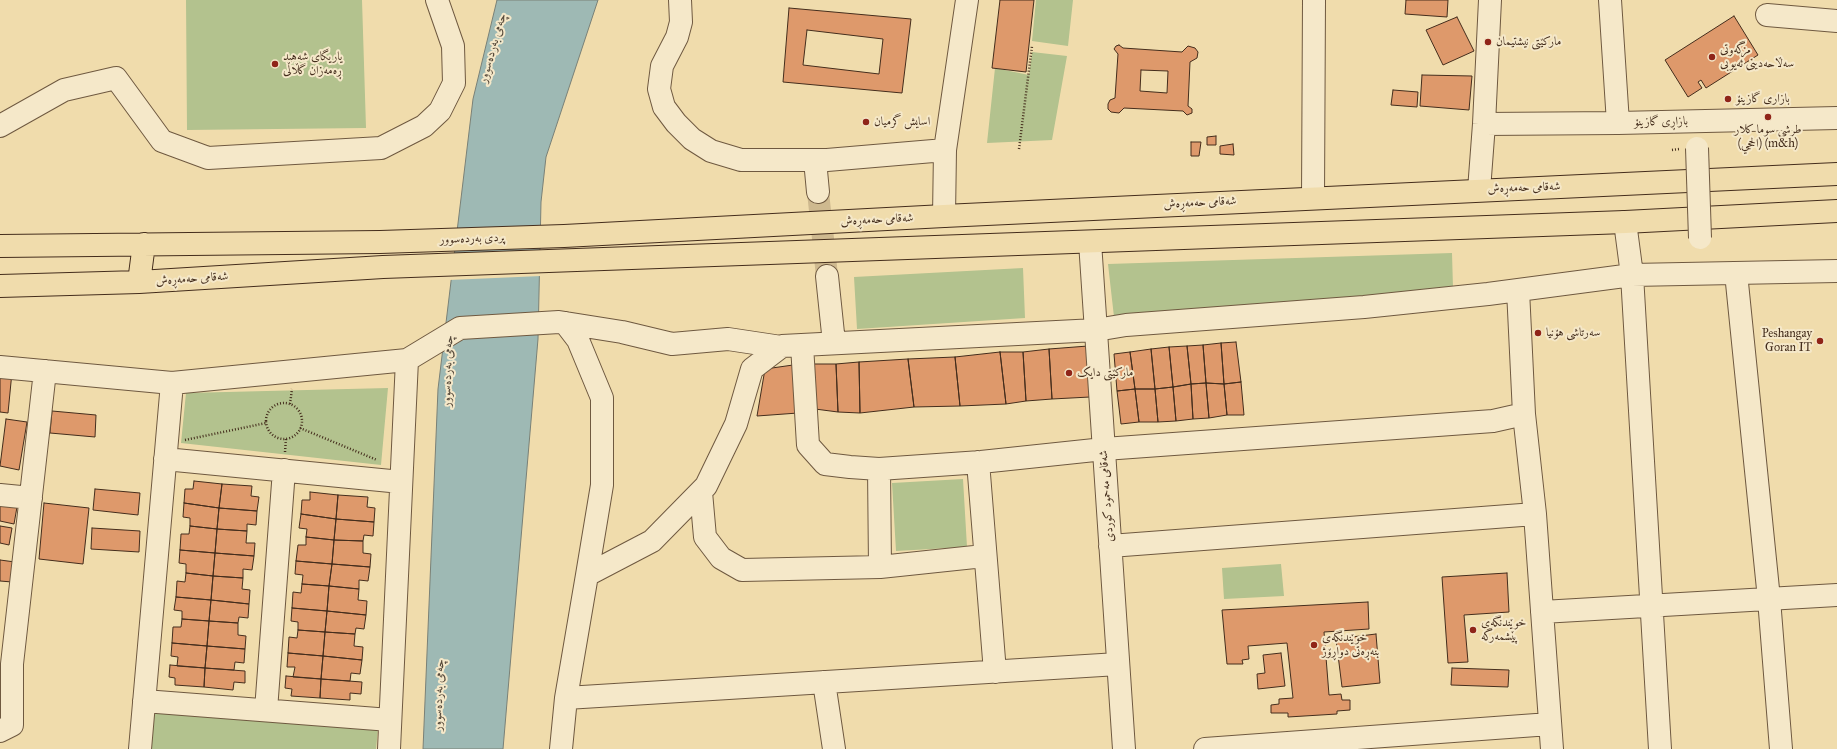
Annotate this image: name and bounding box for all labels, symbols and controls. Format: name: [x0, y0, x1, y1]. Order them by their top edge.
water label: چەمی بەردەسوور: [476, 11, 510, 85]
place label: مارکێتی نیشتیمان: [1496, 35, 1561, 49]
marker: مارکێتی نیشتیمان: [1483, 37, 1493, 47]
place label: مزگەوتی سەڵاحەدینی ئەیوبی: [1720, 43, 1794, 71]
place label: یاریگای شەهید ڕەمەزان گڵاڵی: [283, 50, 342, 78]
marker: مزگەوتی سەڵاحەدینی ئەیوبی: [1707, 52, 1717, 62]
marker: یاریگای شەهید ڕەمەزان گڵاڵی: [270, 59, 280, 69]
place label: بازاری گازینۆ: [1736, 92, 1790, 106]
marker: بازاری گازینۆ: [1723, 94, 1733, 104]
marker: طرشي سوما كلار (الحجي) (m&h): [1763, 112, 1773, 122]
street label: بازاڕی گازینۆ: [1634, 114, 1688, 130]
place label: اسايش گرميان: [874, 115, 930, 129]
marker: اسايش گرميان: [861, 117, 871, 127]
place label: طرشي سوما كلار (الحجي) (m&h): [1734, 123, 1802, 151]
street label: شەقامی حەمەڕەش: [1487, 180, 1561, 196]
street label: شەقامی حەمەڕەش: [1163, 194, 1237, 212]
street label: شەقامی حەمەڕەش: [840, 211, 914, 229]
street label: پردی بەردەسوور: [439, 231, 505, 247]
street label: شەقامی حەمەڕەش: [155, 269, 229, 289]
place label: سەرتاشی هۆنیا: [1546, 326, 1600, 340]
place label: Peshangay Goran IT: [1762, 327, 1812, 355]
marker: سەرتاشی هۆنیا: [1533, 328, 1543, 338]
water label: چەمی بەردەسوور: [439, 335, 457, 407]
marker: Peshangay Goran IT: [1815, 336, 1825, 346]
place label: مارکێتی دایک: [1077, 366, 1133, 380]
marker: مارکێتی دایک: [1064, 368, 1074, 378]
street label: شەقامی مەحمود کوردی: [1097, 450, 1117, 542]
place label: خوێندنگەی پێشمەرگە: [1481, 616, 1526, 644]
marker: خوێندنگەی پێشمەرگە: [1468, 625, 1478, 635]
place label: خوێندنگەی بنەڕەتی دواڕۆژ: [1322, 631, 1379, 659]
marker: خوێندنگەی بنەڕەتی دواڕۆژ: [1309, 640, 1319, 650]
water label: چەمی بەردەسوور: [430, 659, 448, 731]

